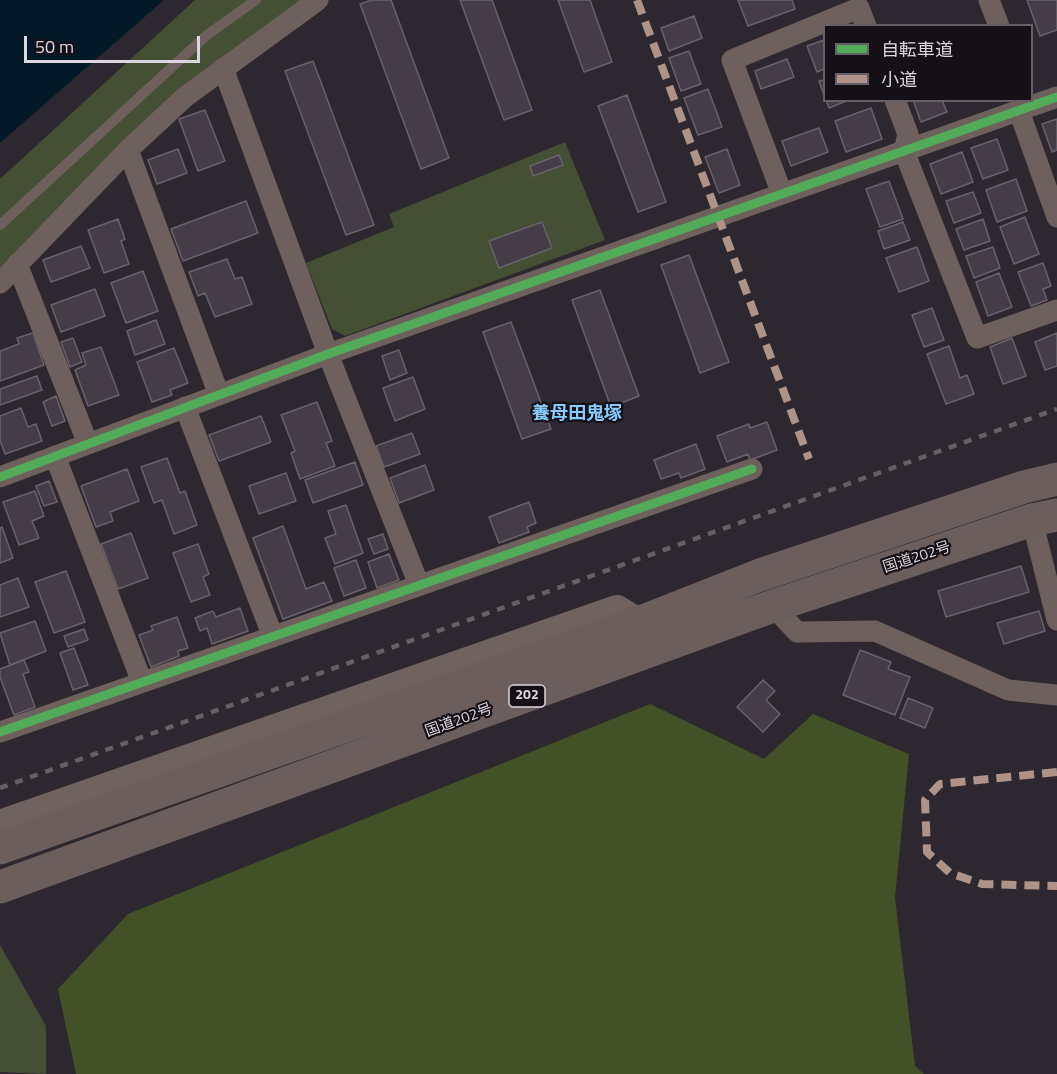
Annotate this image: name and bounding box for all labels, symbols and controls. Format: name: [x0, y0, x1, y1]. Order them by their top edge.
scale bar: [27, 24, 202, 62]
legend: [823, 24, 1033, 102]
text: 50 m: [35, 33, 74, 60]
text: 自転車道: [881, 36, 953, 63]
text: 小道: [881, 66, 917, 93]
district label: 養母田鬼塚: [532, 404, 622, 426]
street label: 国道202号: [881, 539, 953, 577]
road number: 202: [509, 685, 545, 707]
street label: 国道202号: [423, 701, 495, 741]

